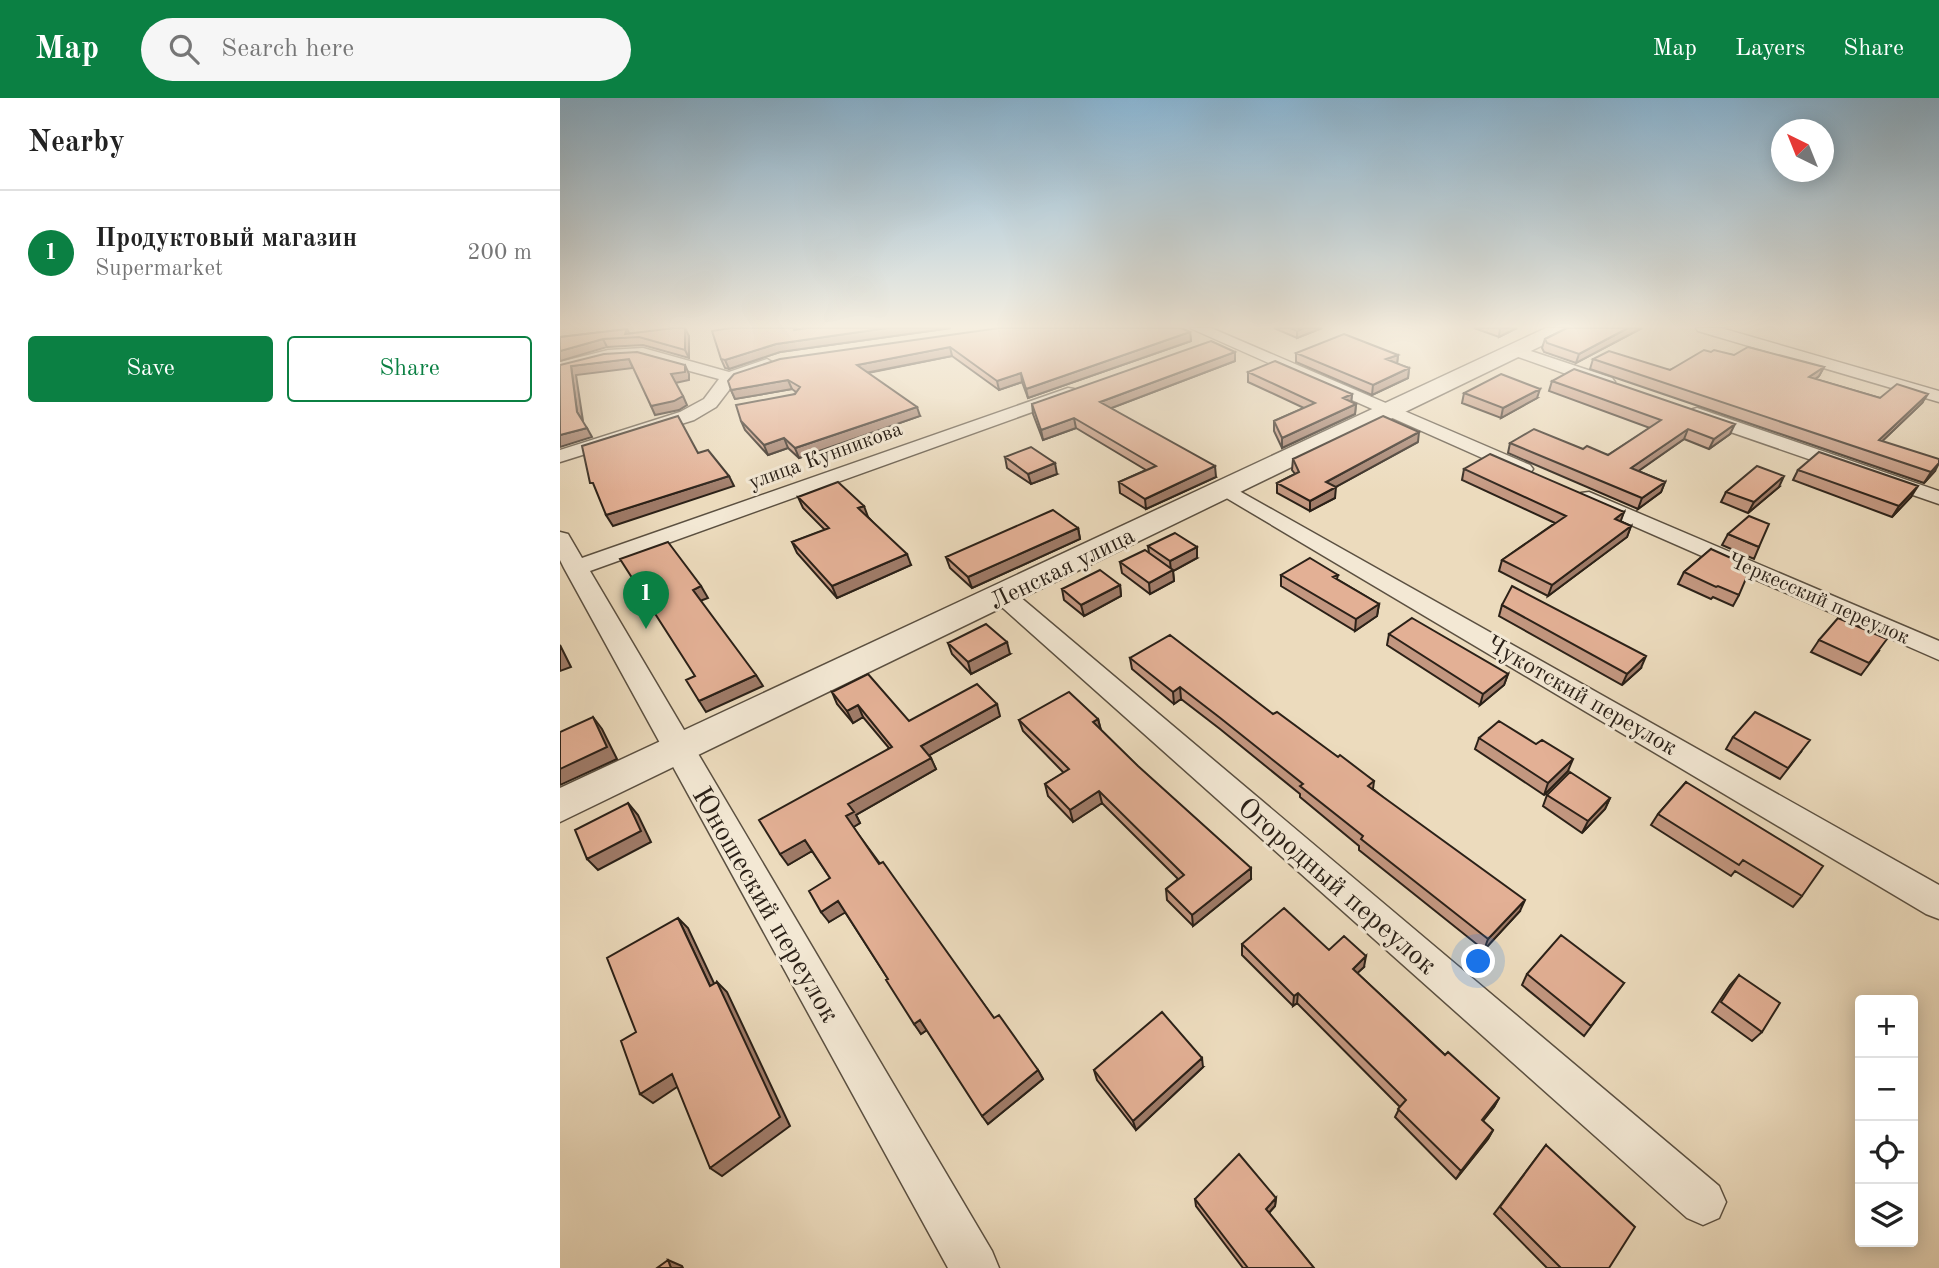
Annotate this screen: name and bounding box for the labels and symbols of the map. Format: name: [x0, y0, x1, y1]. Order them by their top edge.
north arrow: [1771, 119, 1834, 182]
street label: улица Кунникова: [746, 419, 905, 494]
street label: Ленская улица: [987, 524, 1139, 615]
street label: Черкесский переулок: [1724, 550, 1913, 649]
pin: 1: [623, 571, 669, 629]
street label: Чукотский переулок: [1482, 632, 1680, 761]
street label: Юношеский переулок: [686, 783, 843, 1028]
street label: Огородный переулок: [1231, 794, 1441, 981]
your location: [1461, 944, 1495, 978]

